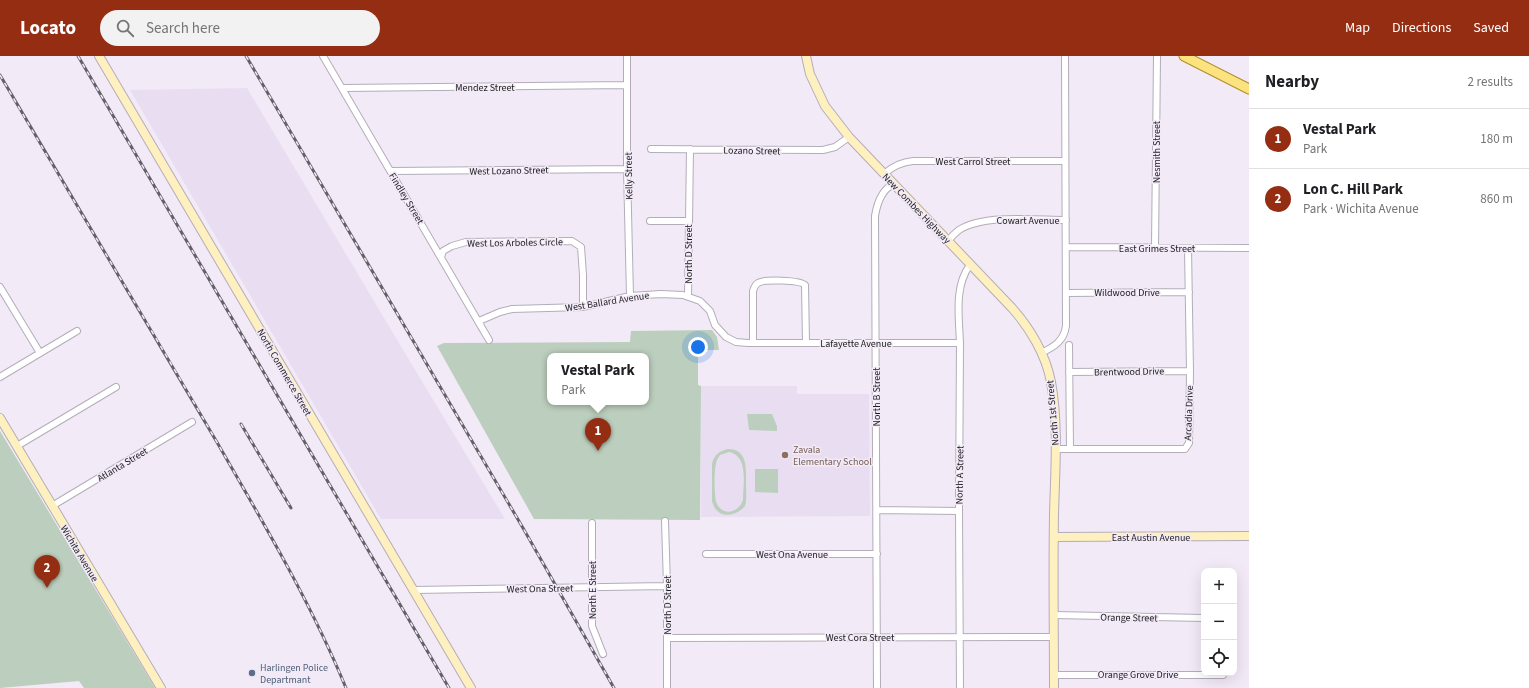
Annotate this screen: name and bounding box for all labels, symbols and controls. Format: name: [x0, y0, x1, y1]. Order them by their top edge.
search box: [100, 10, 380, 46]
text: Locato: [20, 15, 76, 42]
icon: search: [114, 17, 136, 39]
text: Search here: [146, 18, 220, 39]
text: Map: [1345, 18, 1370, 38]
text: Directions: [1392, 18, 1451, 38]
text: Saved: [1473, 18, 1509, 38]
text: Nearby: [1265, 70, 1319, 94]
text: 2 results: [1468, 73, 1513, 91]
street label: Mendez Street: [455, 81, 515, 95]
text: Vestal Park: [1303, 119, 1376, 140]
street label: Nesmith Street: [1150, 120, 1164, 183]
text: 1: [1275, 130, 1281, 148]
text: 180 m: [1480, 130, 1513, 148]
text: Park: [1303, 140, 1327, 158]
street label: Lozano Street: [723, 144, 781, 159]
street label: Kelly Street: [622, 151, 636, 200]
street label: West Carrol Street: [936, 155, 1011, 169]
street label: West Lozano Street: [469, 163, 549, 179]
street label: Findley Street: [385, 170, 427, 227]
street label: New Combes Highway: [879, 170, 954, 247]
text: Lon C. Hill Park: [1303, 179, 1403, 200]
text: 2: [1275, 190, 1281, 208]
text: 860 m: [1480, 190, 1513, 208]
text: Park · Wichita Avenue: [1303, 200, 1419, 218]
street label: Cowart Avenue: [997, 214, 1059, 228]
street label: North D Street: [682, 224, 696, 284]
street label: West Los Arboles Circle: [467, 235, 563, 251]
street label: East Grimes Street: [1119, 242, 1196, 256]
street label: Wildwood Drive: [1094, 286, 1160, 300]
street label: West Ballard Avenue: [564, 288, 650, 316]
street label: North Commerce Street: [253, 326, 315, 419]
your location: [688, 337, 708, 357]
street label: Lafayette Avenue: [820, 337, 892, 351]
popup: [547, 353, 649, 405]
text: Vestal Park: [561, 360, 635, 381]
street label: Brentwood Drive: [1094, 364, 1164, 380]
street label: North B Street: [870, 367, 884, 427]
street label: North 1st Street: [1043, 379, 1063, 446]
text: Park: [561, 381, 586, 399]
street label: Arcadia Drive: [1181, 385, 1197, 441]
pin: 1: [585, 418, 611, 451]
place label: Zavala Elementary School: [793, 443, 872, 469]
street label: Atlanta Street: [94, 444, 151, 486]
street label: North A Street: [952, 445, 968, 504]
marker: Zavala Elementary School: [780, 450, 790, 460]
street label: Wichita Avenue: [57, 523, 102, 584]
street label: East Austin Avenue: [1112, 531, 1190, 545]
street label: West Ona Avenue: [756, 548, 828, 562]
pin: 2: [34, 555, 60, 588]
street label: North E Street: [586, 560, 600, 619]
map controls: [1201, 568, 1237, 676]
button: +: [1201, 568, 1237, 604]
street label: North D Street: [661, 575, 675, 635]
street label: West Ona Street: [507, 581, 574, 597]
button: −: [1201, 604, 1237, 640]
street label: Orange Street: [1100, 611, 1158, 626]
street label: West Cora Street: [826, 631, 895, 645]
button: locate: [1201, 640, 1237, 676]
place label: Harlingen Police Departmant: [260, 661, 328, 687]
marker: Harlingen Police Departmant: [247, 668, 257, 678]
street label: Orange Grove Drive: [1098, 668, 1178, 682]

